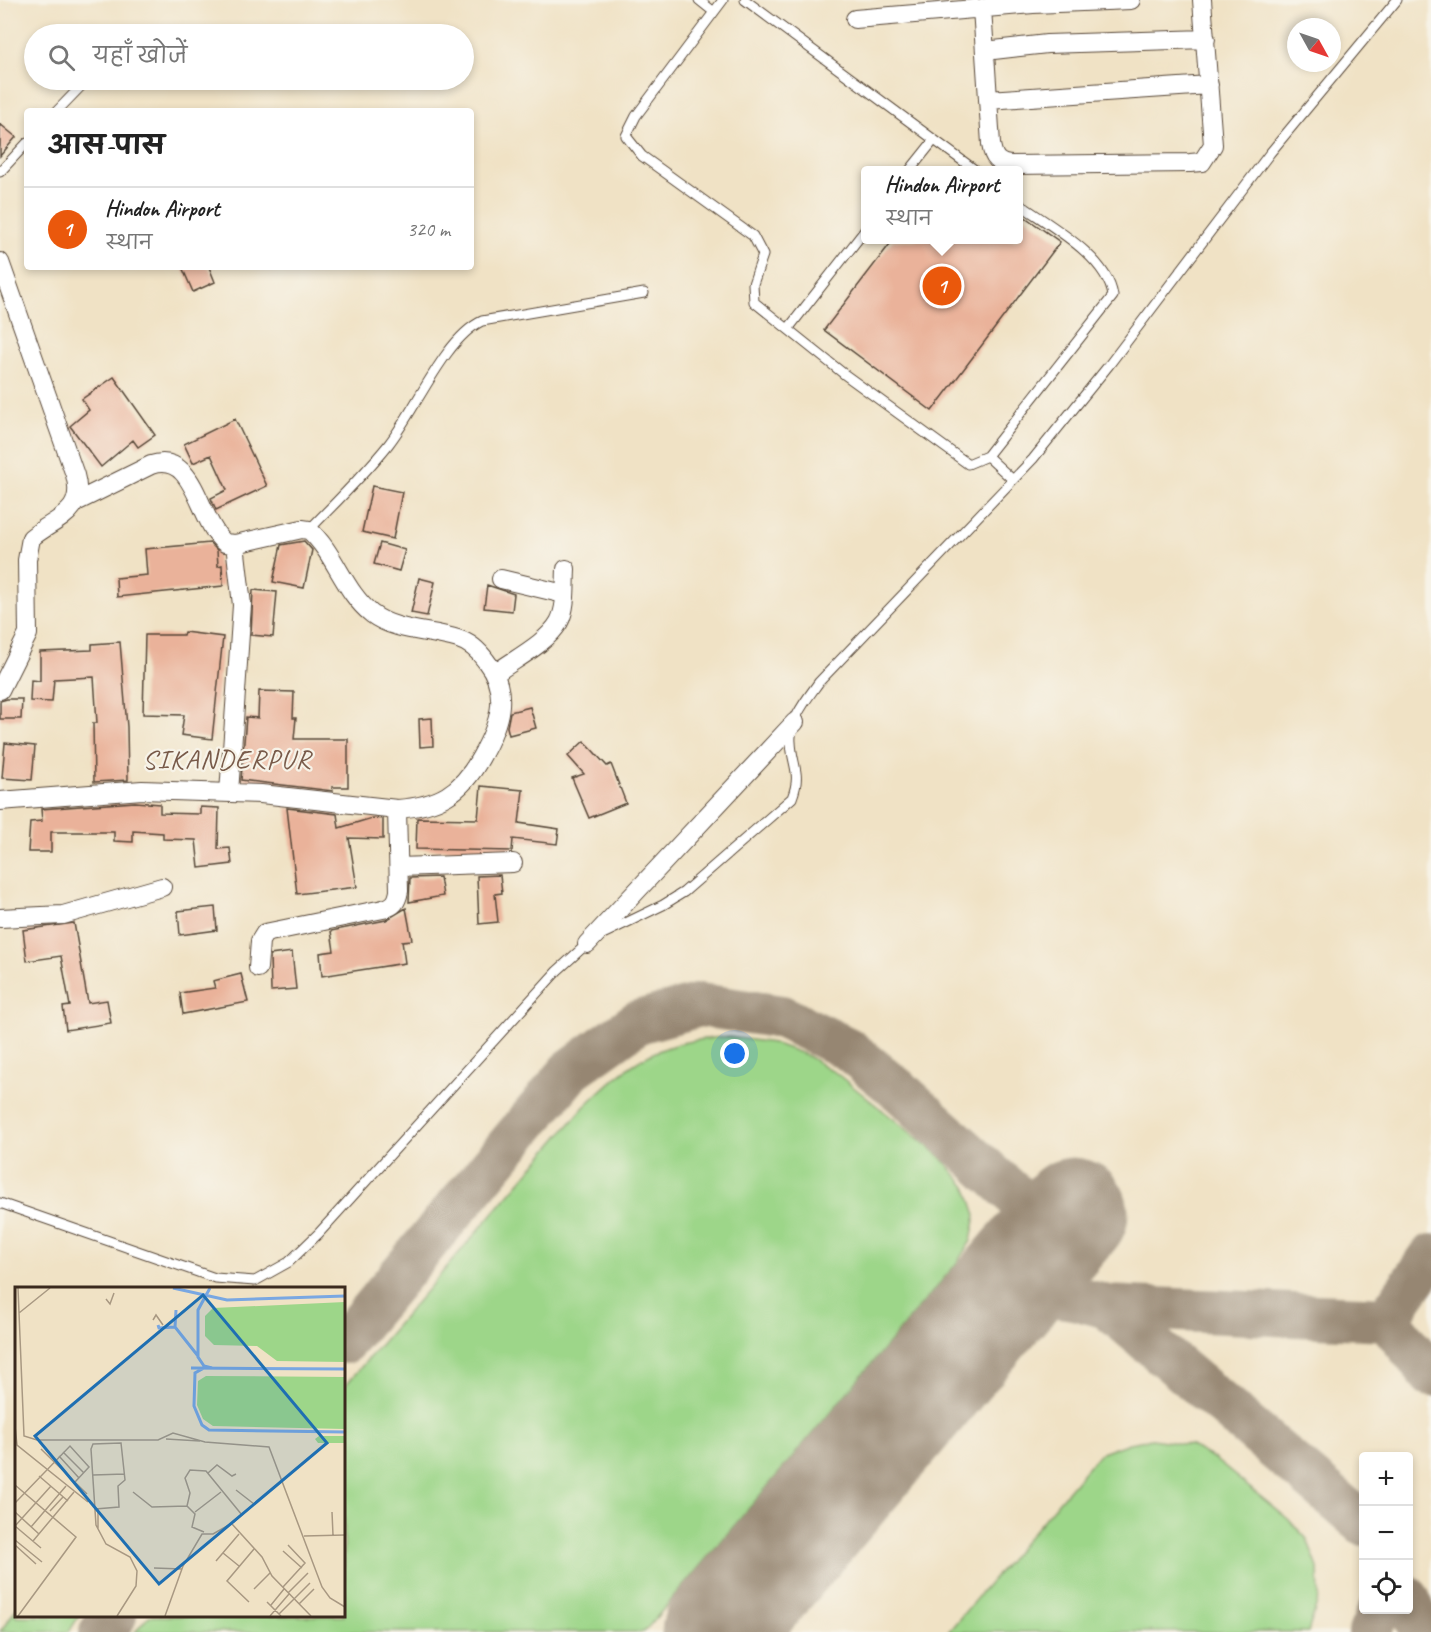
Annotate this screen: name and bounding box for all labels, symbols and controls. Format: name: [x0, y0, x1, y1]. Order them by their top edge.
north arrow: [1287, 18, 1341, 72]
search box: [24, 24, 474, 90]
icon: search: [45, 41, 78, 74]
text: यहाँ खोजें: [93, 42, 187, 70]
text: आस-पास: [48, 129, 165, 162]
popup: [861, 166, 1023, 244]
text: Hindon Airport: [885, 171, 999, 199]
text: Hindon Airport: [105, 195, 219, 223]
text: स्थान: [885, 206, 932, 231]
text: 1: [63, 217, 72, 242]
text: 320 m: [407, 217, 450, 242]
text: स्थान: [105, 230, 152, 255]
pin: 1: [922, 264, 962, 308]
district label: SIKANDERPUR: [143, 742, 313, 776]
your location: [720, 1039, 749, 1068]
inset map: [15, 1287, 345, 1617]
map controls: [1359, 1452, 1413, 1614]
button: +: [1359, 1452, 1413, 1506]
button: −: [1359, 1506, 1413, 1560]
button: locate: [1359, 1560, 1413, 1614]

